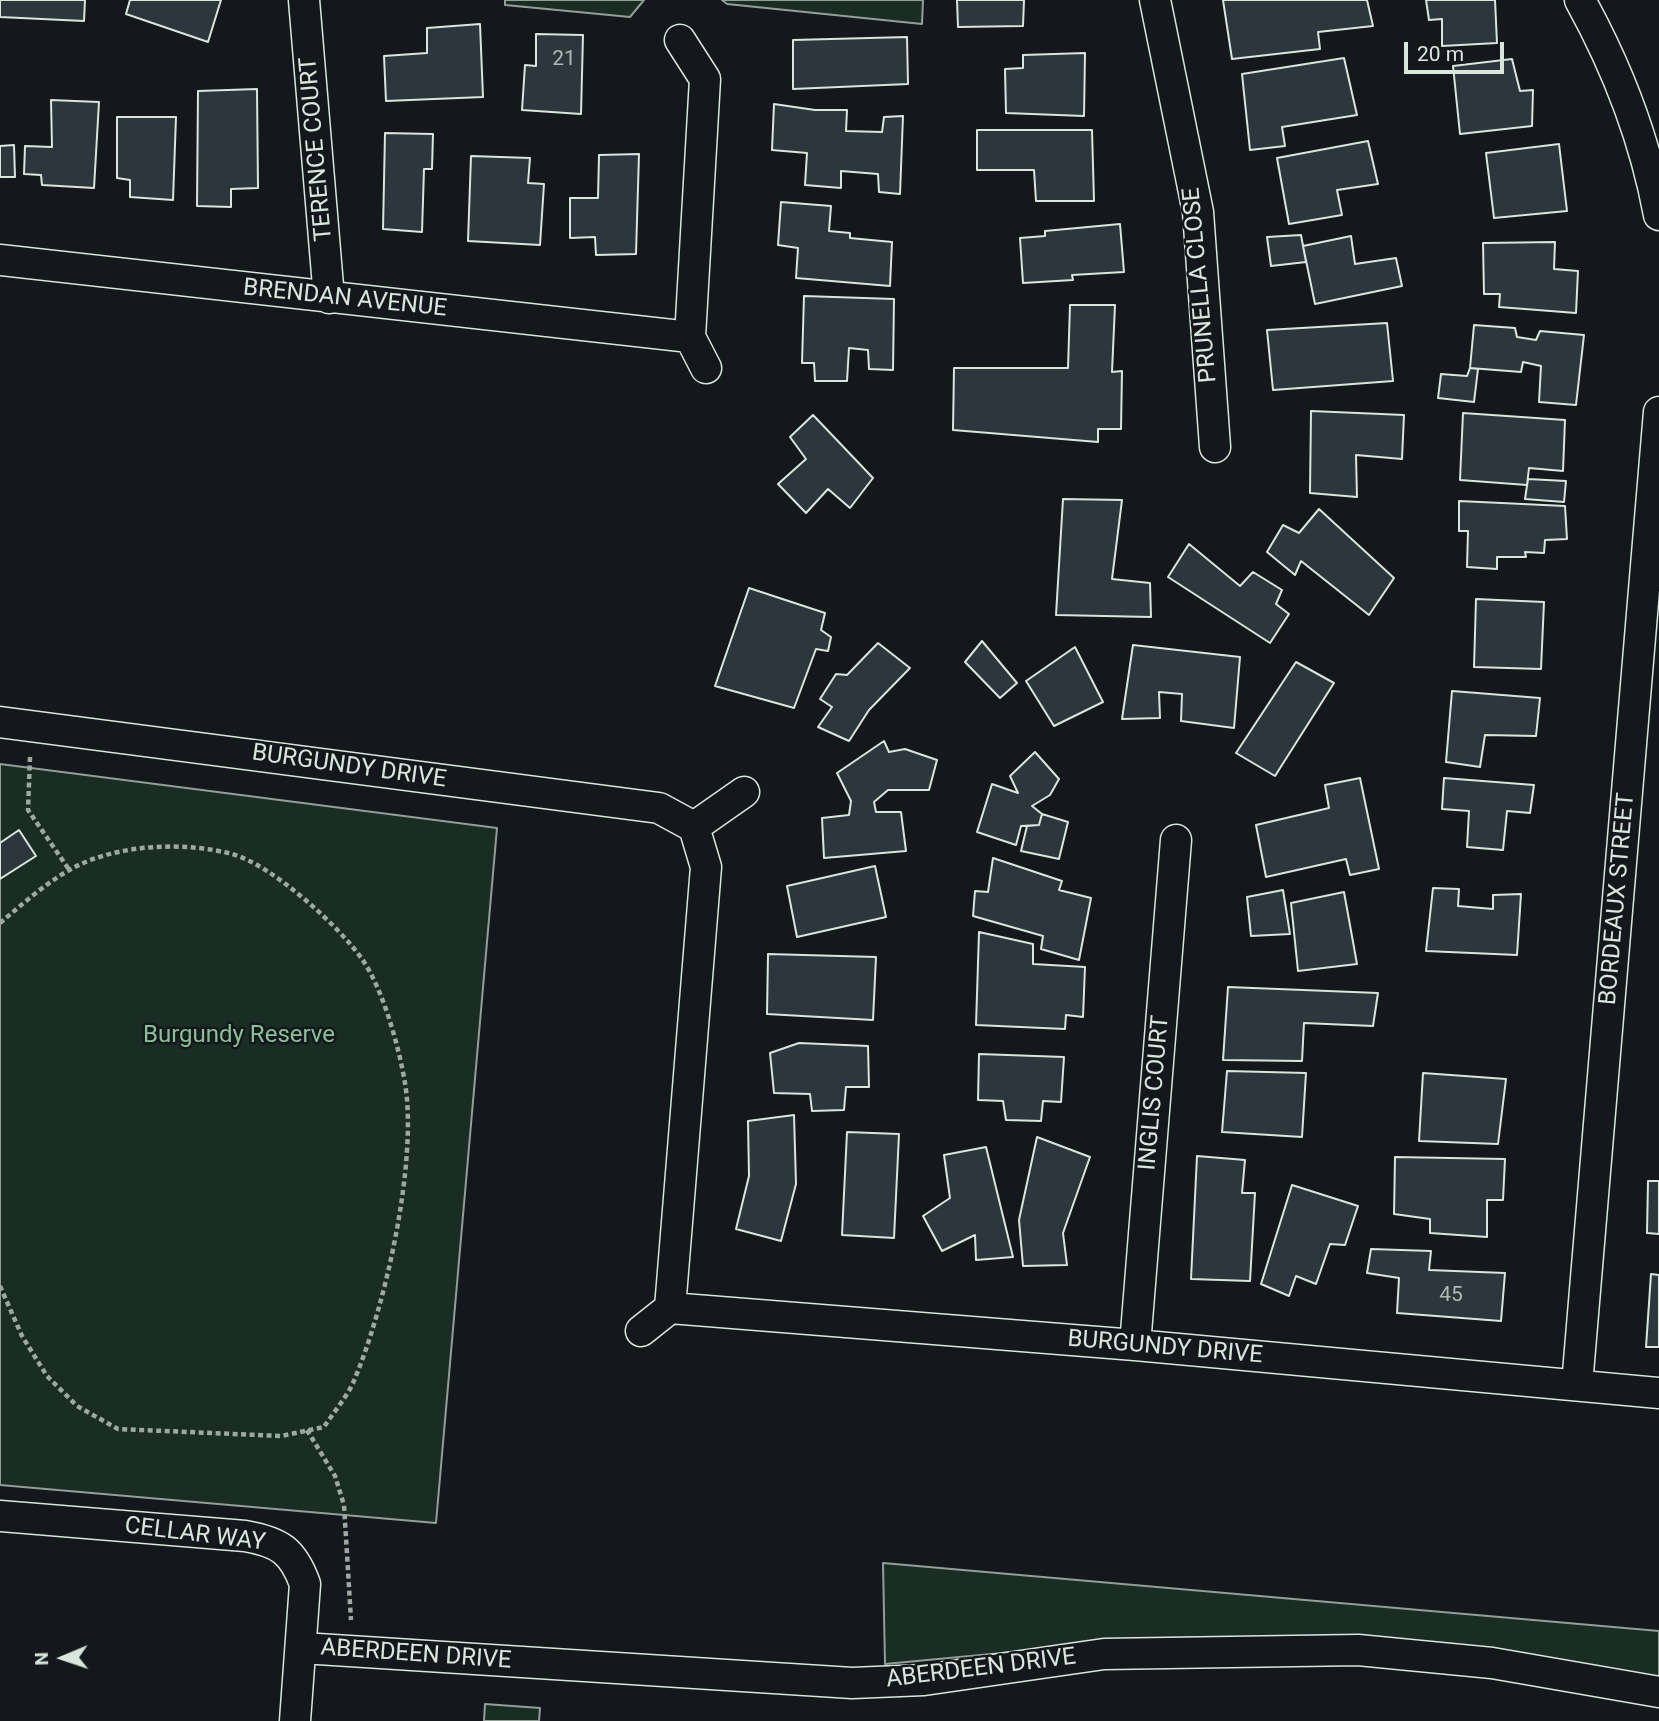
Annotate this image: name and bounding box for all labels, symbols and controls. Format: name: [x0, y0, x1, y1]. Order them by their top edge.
scale bar: [1407, 28, 1507, 72]
text: 20 m: [1417, 42, 1464, 66]
house number: 21: [552, 47, 576, 73]
street label: TERENCE COURT: [295, 56, 339, 242]
street label: PRUNELLA CLOSE: [1178, 186, 1224, 384]
street label: BRENDAN AVENUE: [242, 274, 448, 324]
street label: BURGUNDY DRIVE: [250, 739, 448, 795]
street label: BORDEAUX STREET: [1594, 792, 1642, 1006]
street label: INGLIS COURT: [1134, 1014, 1176, 1172]
park label: Burgundy Reserve: [143, 1022, 335, 1050]
house number: 45: [1439, 1283, 1463, 1309]
street label: BURGUNDY DRIVE: [1066, 1325, 1264, 1371]
street label: CELLAR WAY: [123, 1512, 267, 1558]
north arrow: [28, 1623, 98, 1693]
street label: ABERDEEN DRIVE: [320, 1634, 512, 1676]
street label: ABERDEEN DRIVE: [884, 1643, 1078, 1695]
text: N: [30, 1652, 53, 1666]

